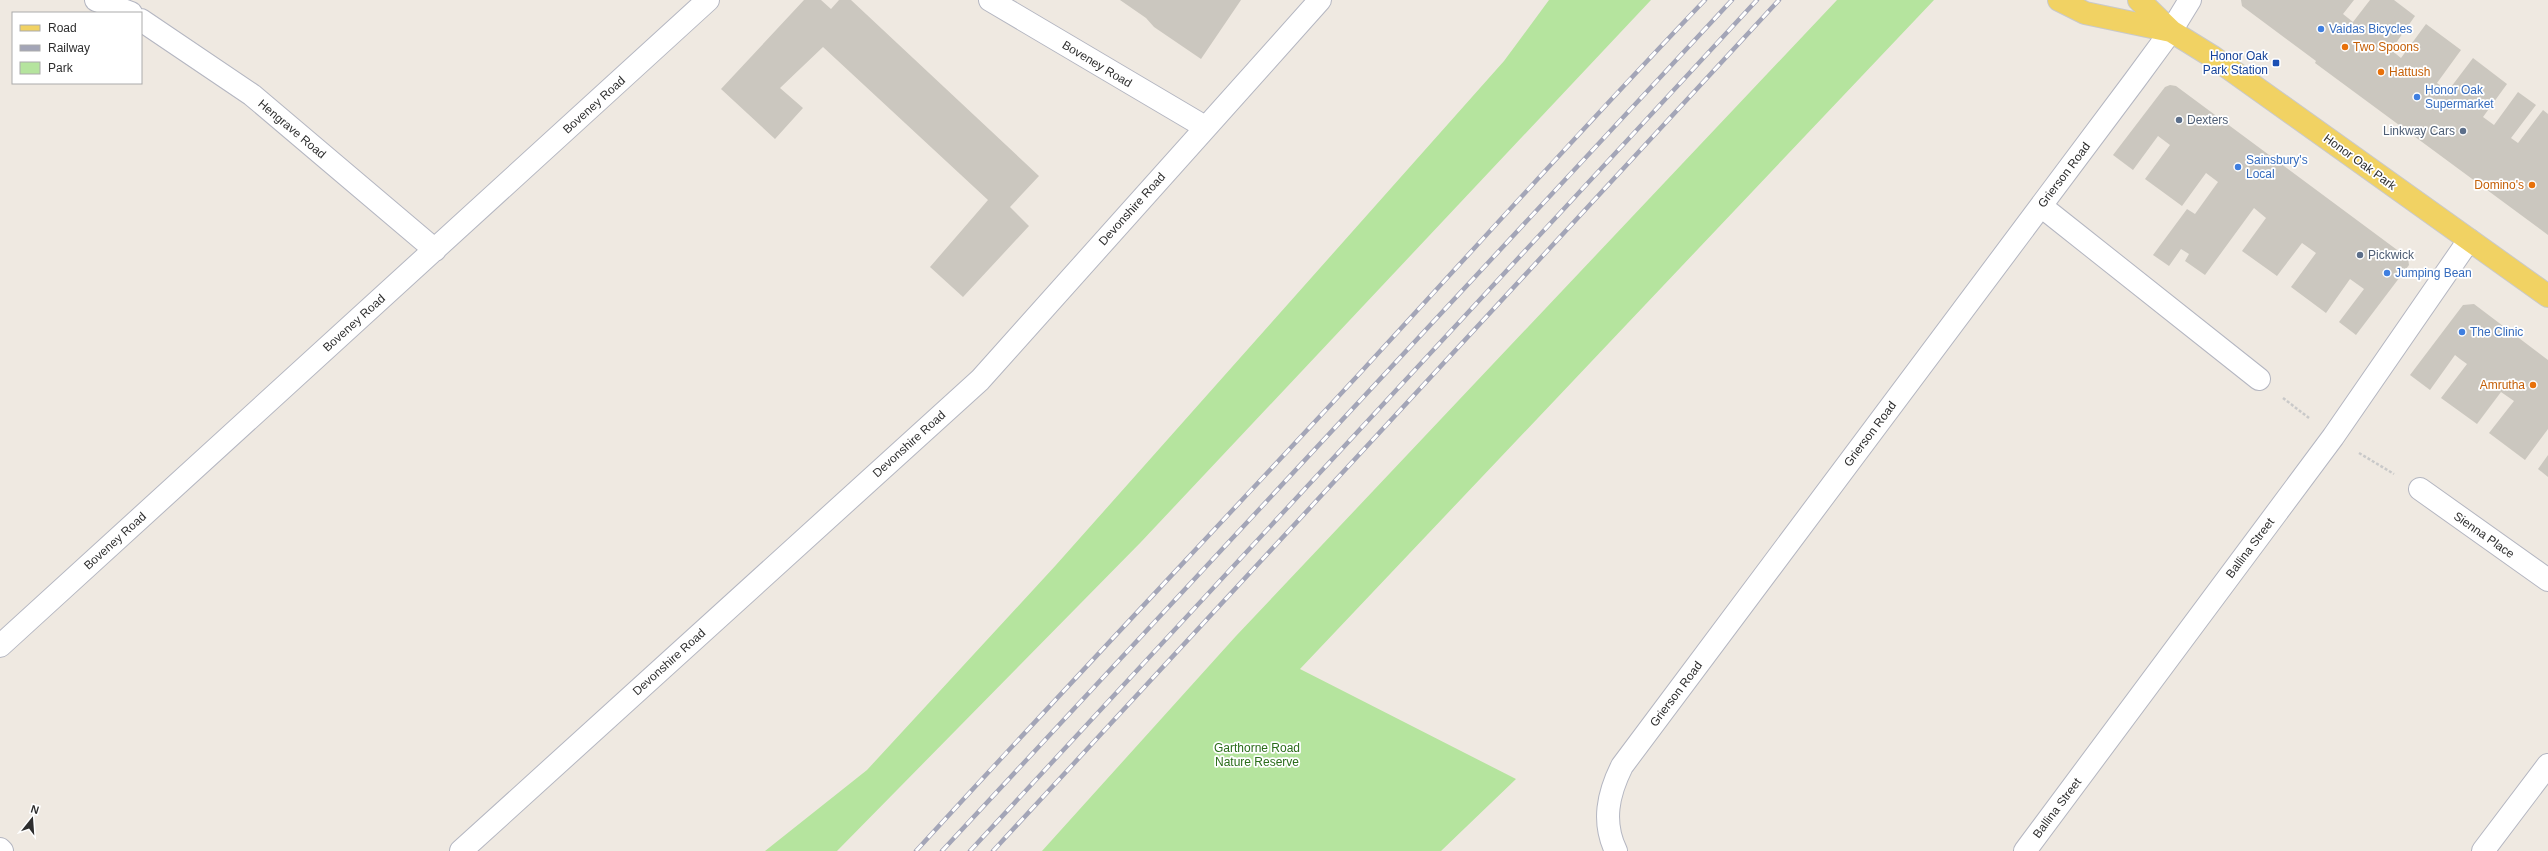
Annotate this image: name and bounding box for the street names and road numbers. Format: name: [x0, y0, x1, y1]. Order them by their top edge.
street label: Boveney Road: [1060, 38, 1134, 90]
street label: Boveney Road: [560, 73, 628, 137]
street label: Hengrave Road: [255, 97, 329, 161]
street label: Honor Oak Park: [2321, 131, 2400, 194]
street label: Grierson Road: [2035, 140, 2093, 210]
street label: Devonshire Road: [1096, 170, 1168, 248]
street label: Boveney Road: [320, 291, 388, 355]
street label: Grierson Road: [1841, 399, 1899, 469]
street label: Devonshire Road: [870, 408, 948, 480]
street label: Boveney Road: [81, 509, 149, 573]
street label: Sienna Place: [2451, 509, 2517, 561]
street label: Ballina Street: [2223, 515, 2277, 581]
street label: Devonshire Road: [630, 626, 708, 698]
street label: Grierson Road: [1647, 659, 1705, 729]
street label: Ballina Street: [2030, 775, 2084, 841]

